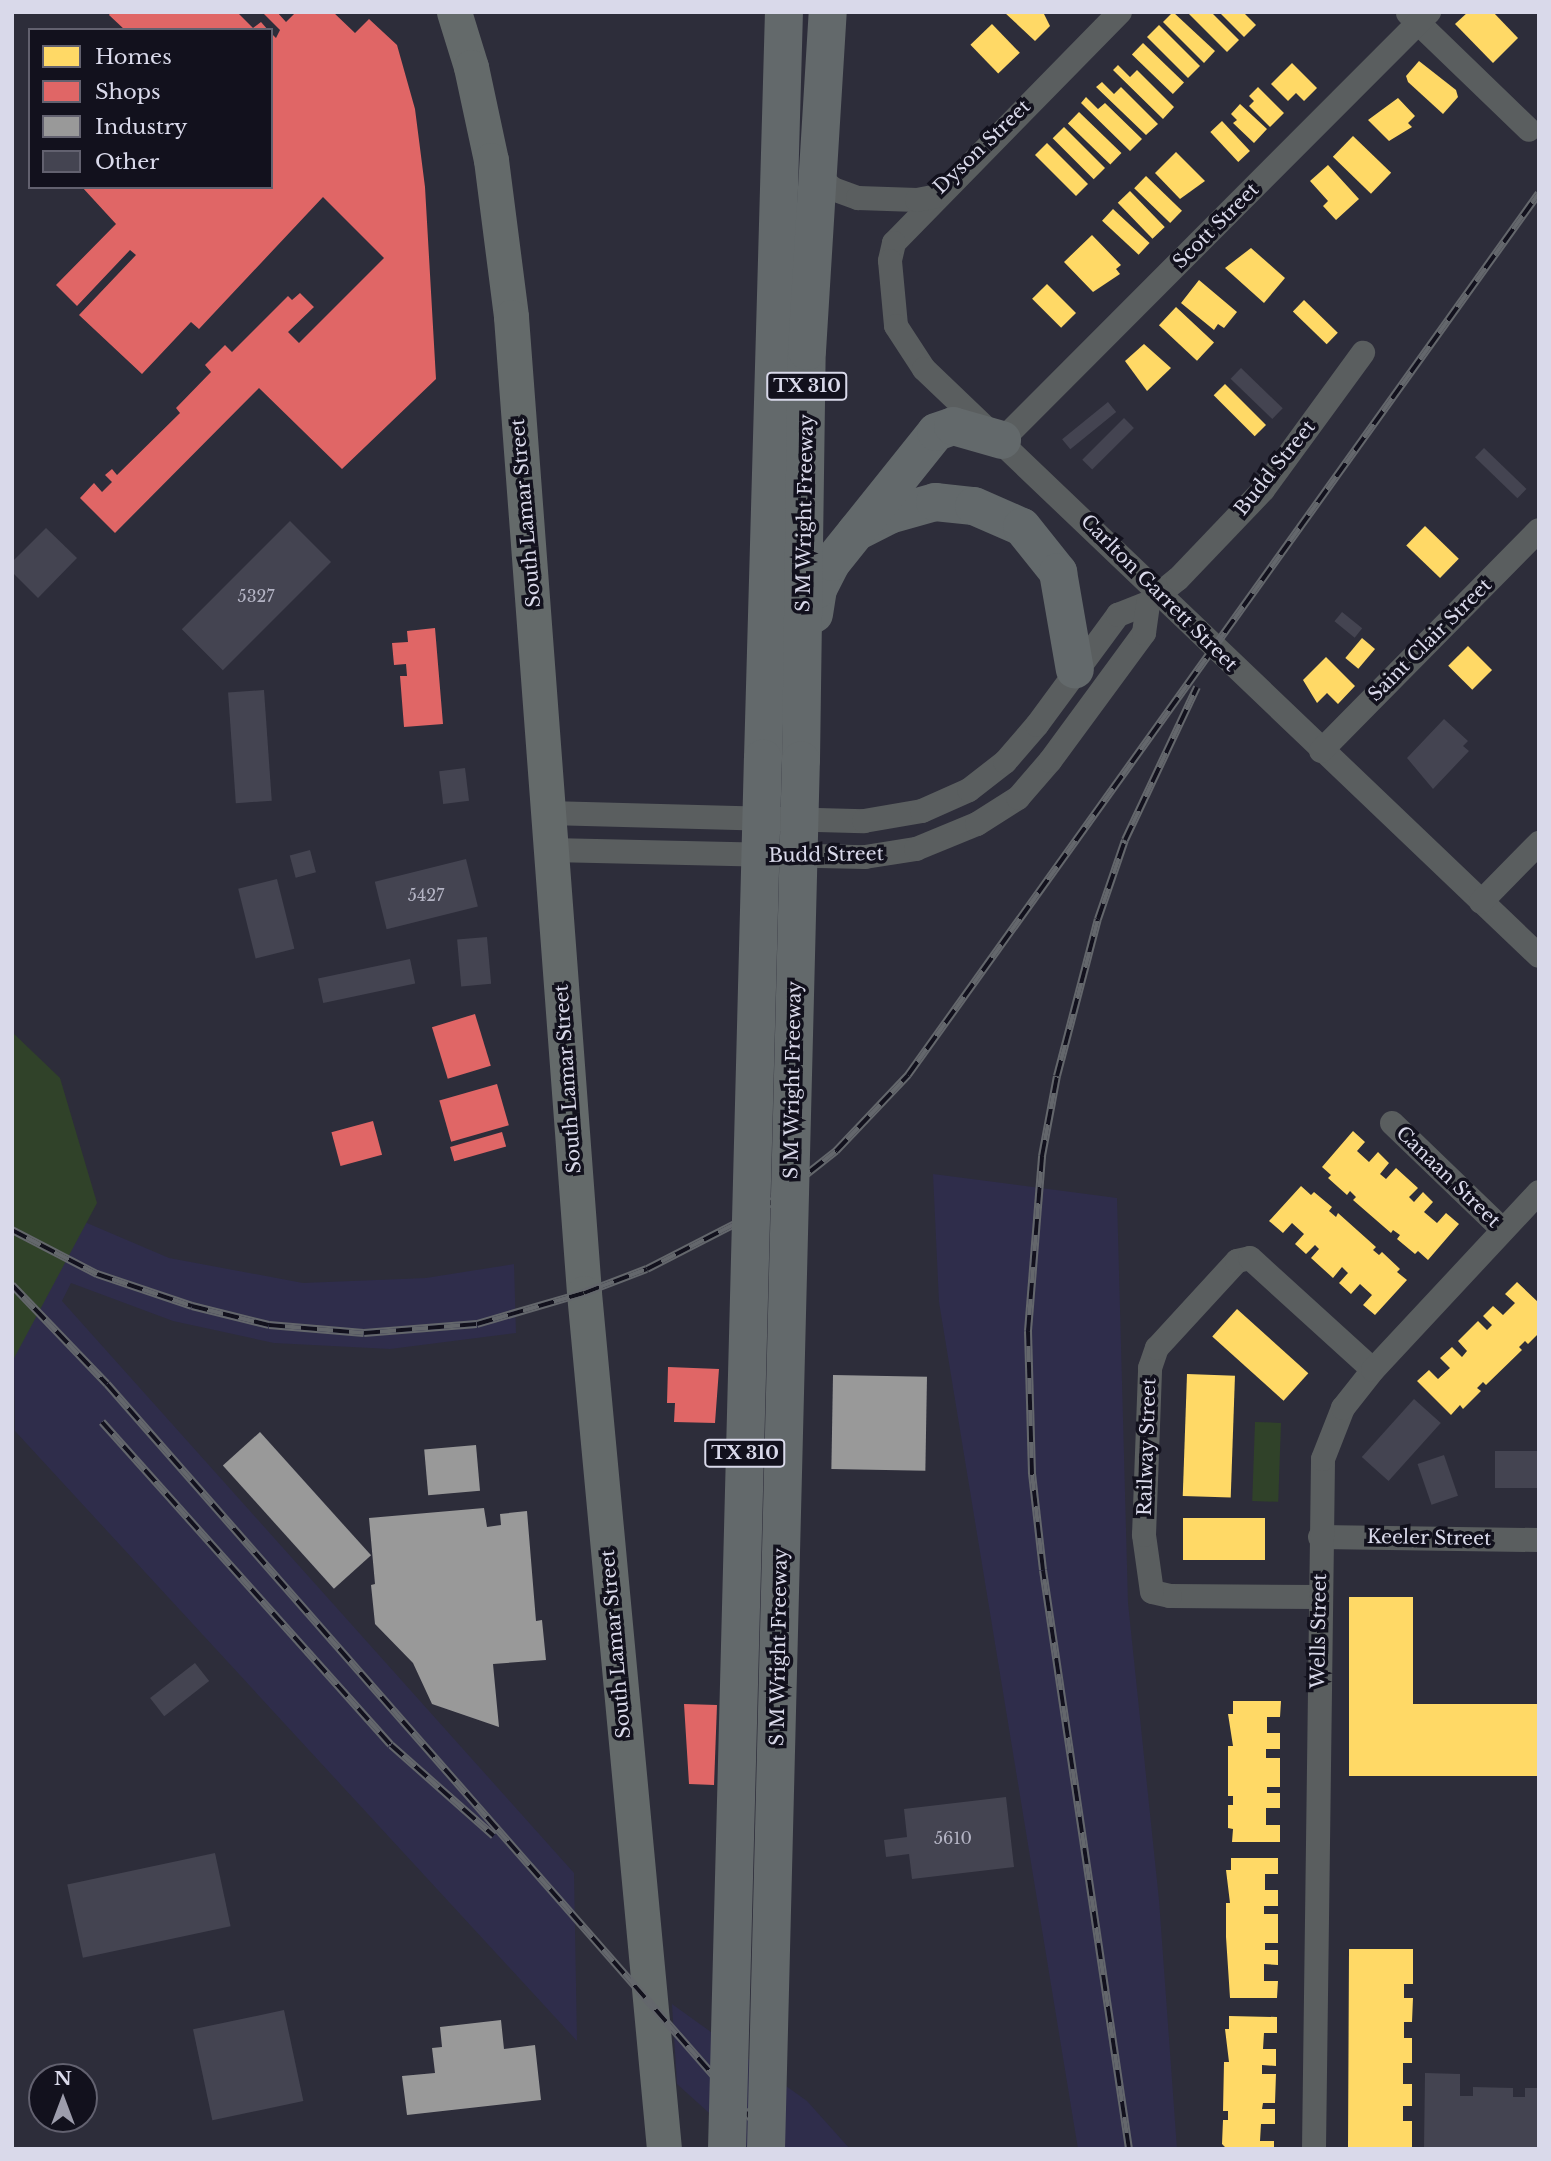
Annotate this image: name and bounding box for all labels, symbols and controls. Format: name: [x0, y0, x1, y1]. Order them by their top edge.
legend: [28, 28, 273, 189]
text: Homes: [95, 44, 172, 70]
text: Shops: [95, 79, 161, 105]
street label: Dyson Street: [929, 95, 1035, 199]
text: Industry: [95, 114, 187, 140]
text: Other: [95, 149, 159, 175]
street label: Scott Street: [1168, 178, 1264, 274]
road number: TX 310: [765, 372, 849, 400]
street label: S M Wright Freeway: [792, 413, 818, 613]
street label: Budd Street: [1230, 416, 1320, 520]
street label: South Lamar Street: [506, 417, 546, 609]
street label: Carlton Garrett Street: [1076, 510, 1242, 676]
street label: Saint Clair Street: [1364, 574, 1496, 706]
house number: 5327: [238, 586, 274, 606]
street label: Budd Street: [768, 843, 884, 867]
house number: 5427: [408, 885, 444, 905]
street label: S M Wright Freeway: [780, 980, 806, 1180]
street label: South Lamar Street: [550, 983, 586, 1175]
street label: Canaan Street: [1391, 1122, 1505, 1232]
street label: Railway Street: [1133, 1377, 1161, 1517]
road number: TX 310: [703, 1438, 787, 1468]
street label: Keeler Street: [1366, 1526, 1492, 1550]
street label: S M Wright Freeway: [766, 1547, 792, 1747]
street label: South Lamar Street: [596, 1548, 636, 1740]
street label: Wells Street: [1307, 1573, 1331, 1689]
house number: 5610: [934, 1828, 972, 1848]
north arrow: [28, 2063, 98, 2133]
text: N: [54, 2067, 72, 2090]

